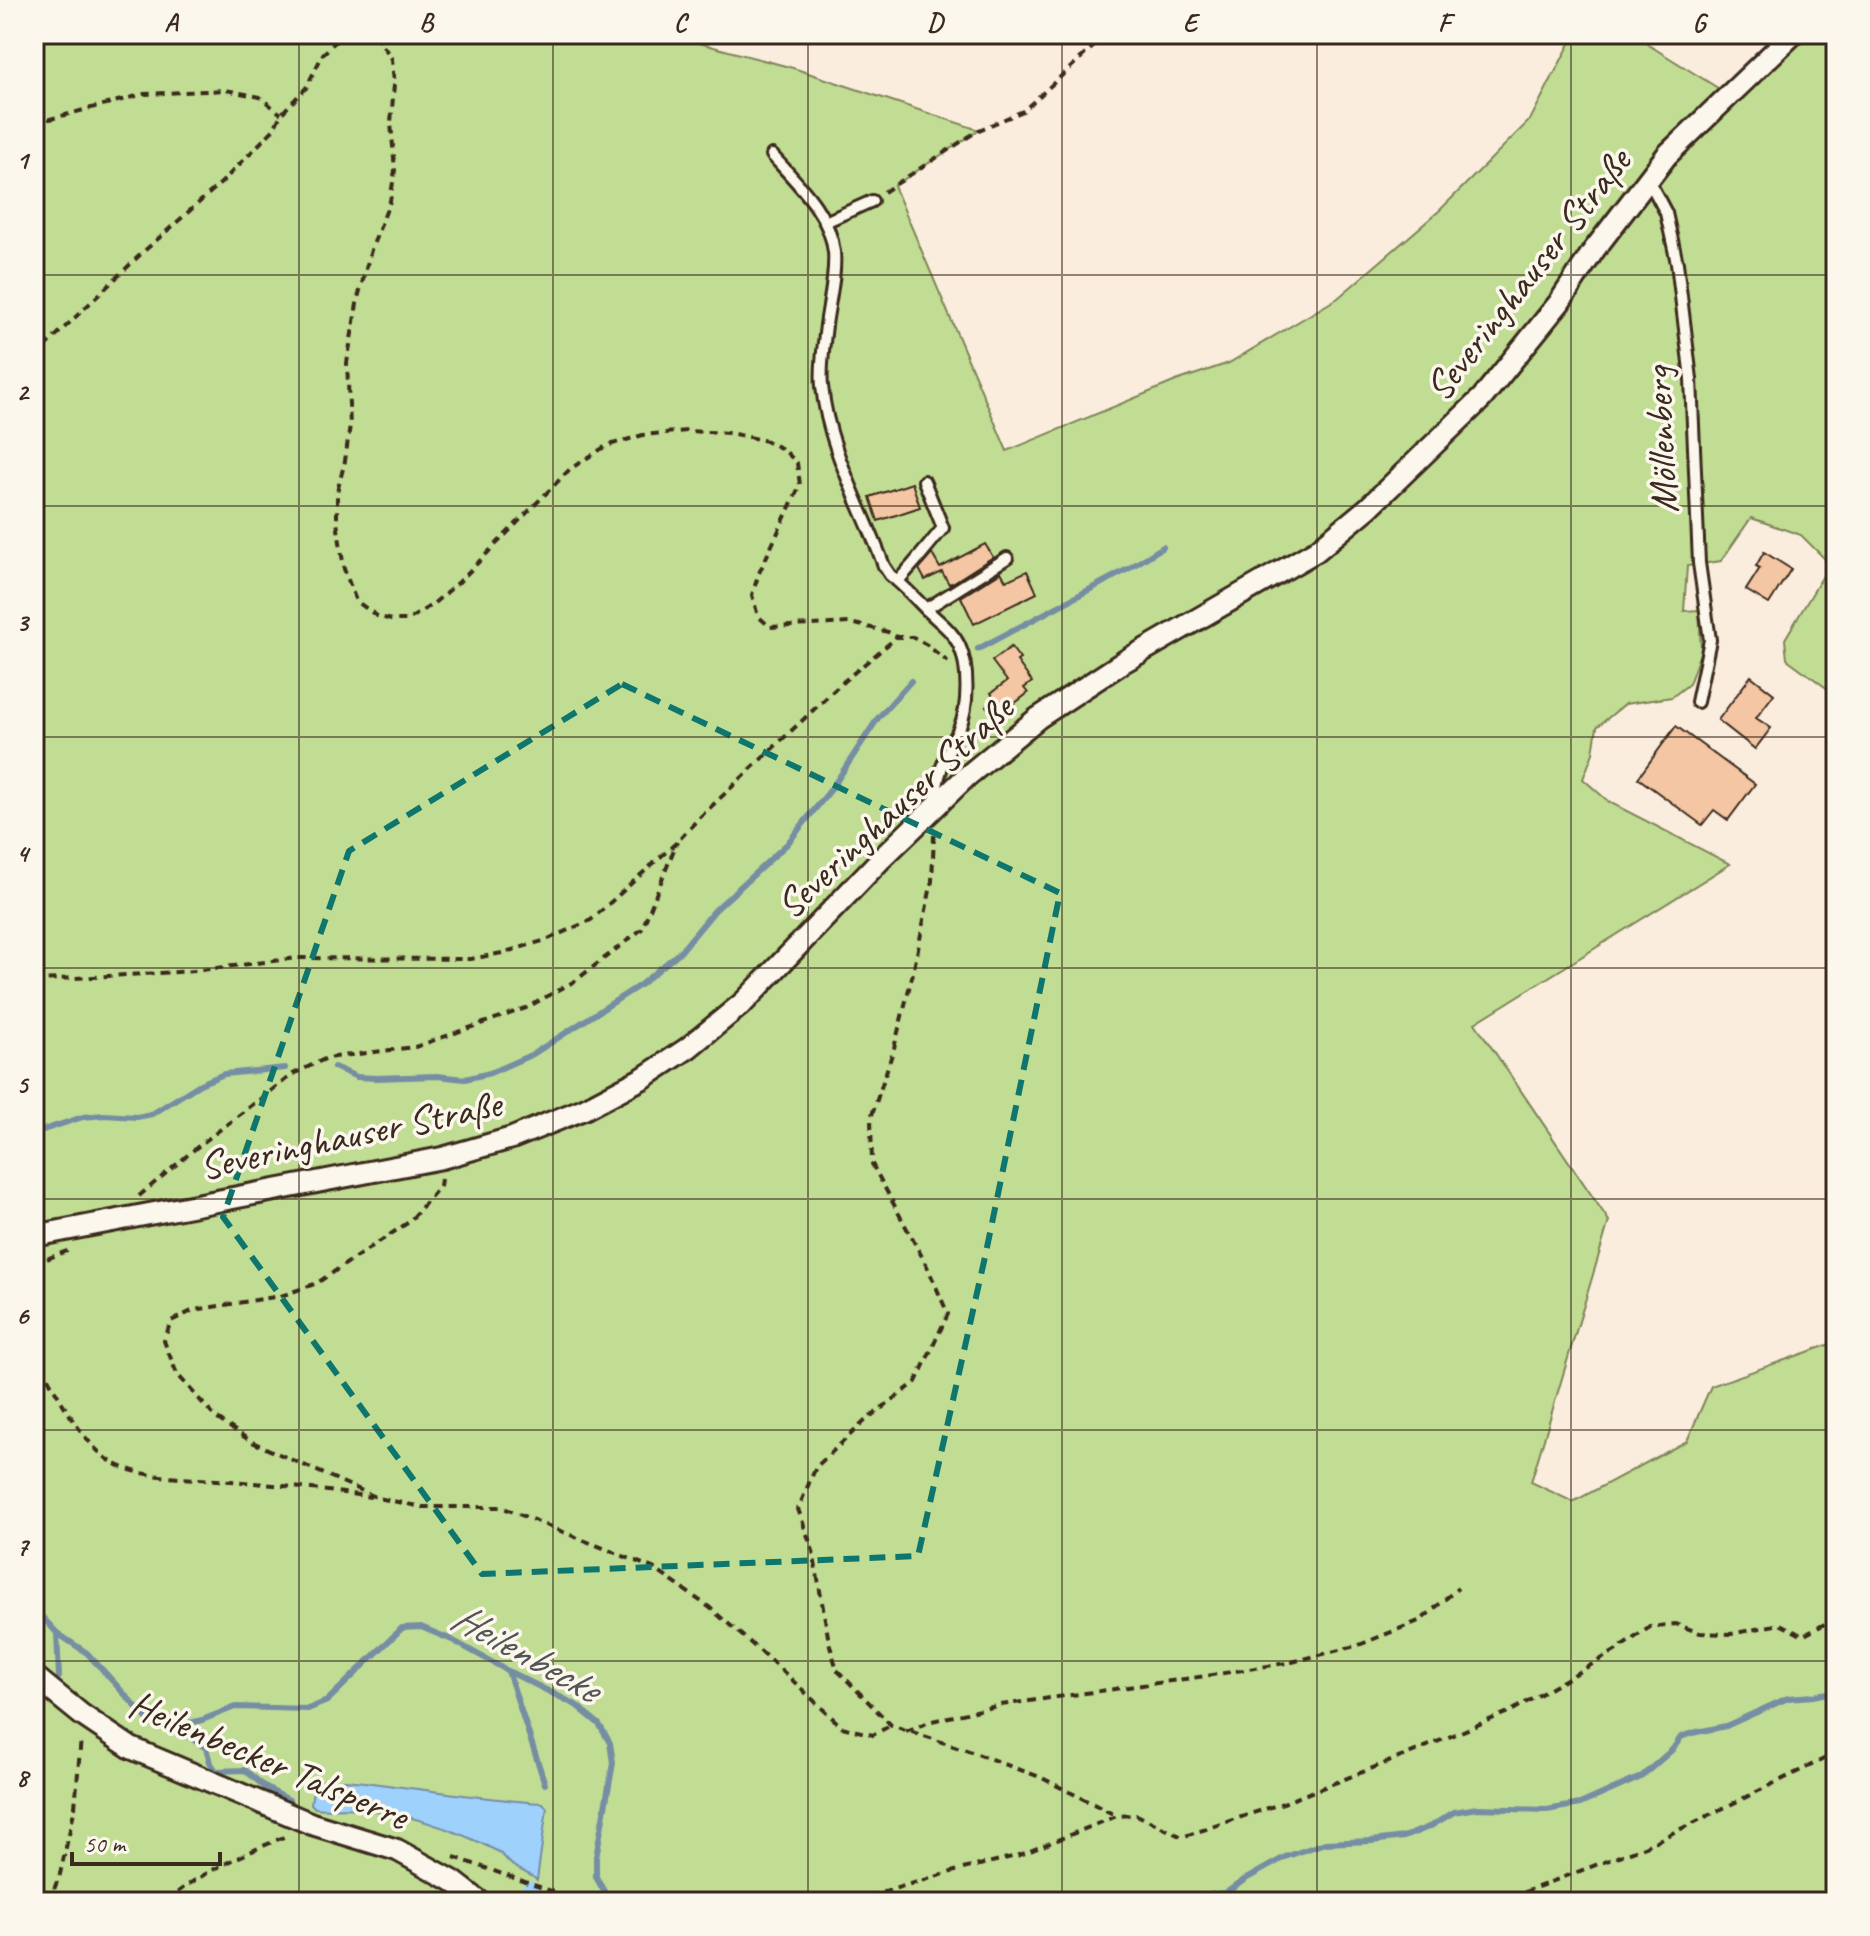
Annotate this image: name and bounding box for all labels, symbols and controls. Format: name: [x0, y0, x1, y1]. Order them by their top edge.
text: A: [164, 6, 179, 39]
text: B: [419, 6, 435, 39]
text: C: [674, 6, 690, 39]
text: D: [927, 6, 945, 39]
text: E: [1183, 6, 1201, 39]
text: F: [1438, 6, 1456, 39]
text: G: [1693, 6, 1709, 39]
street label: Severinghauser Straße: [1414, 136, 1644, 411]
text: 1: [16, 144, 31, 177]
street label: Möllenberg: [1632, 363, 1690, 514]
text: 2: [16, 375, 30, 408]
text: 3: [16, 606, 30, 639]
street label: Severinghauser Straße: [766, 682, 1026, 930]
text: 4: [16, 837, 31, 870]
text: 5: [16, 1068, 30, 1101]
street label: Severinghauser Straße: [195, 1078, 508, 1191]
text: 6: [16, 1299, 30, 1332]
text: 7: [16, 1530, 30, 1563]
water label: Heilenbecke: [442, 1590, 614, 1717]
street label: Heilenbecker Talsperre: [122, 1679, 418, 1842]
text: 8: [16, 1761, 31, 1794]
scale bar: [72, 1816, 220, 1866]
text: 50 m: [84, 1829, 127, 1859]

